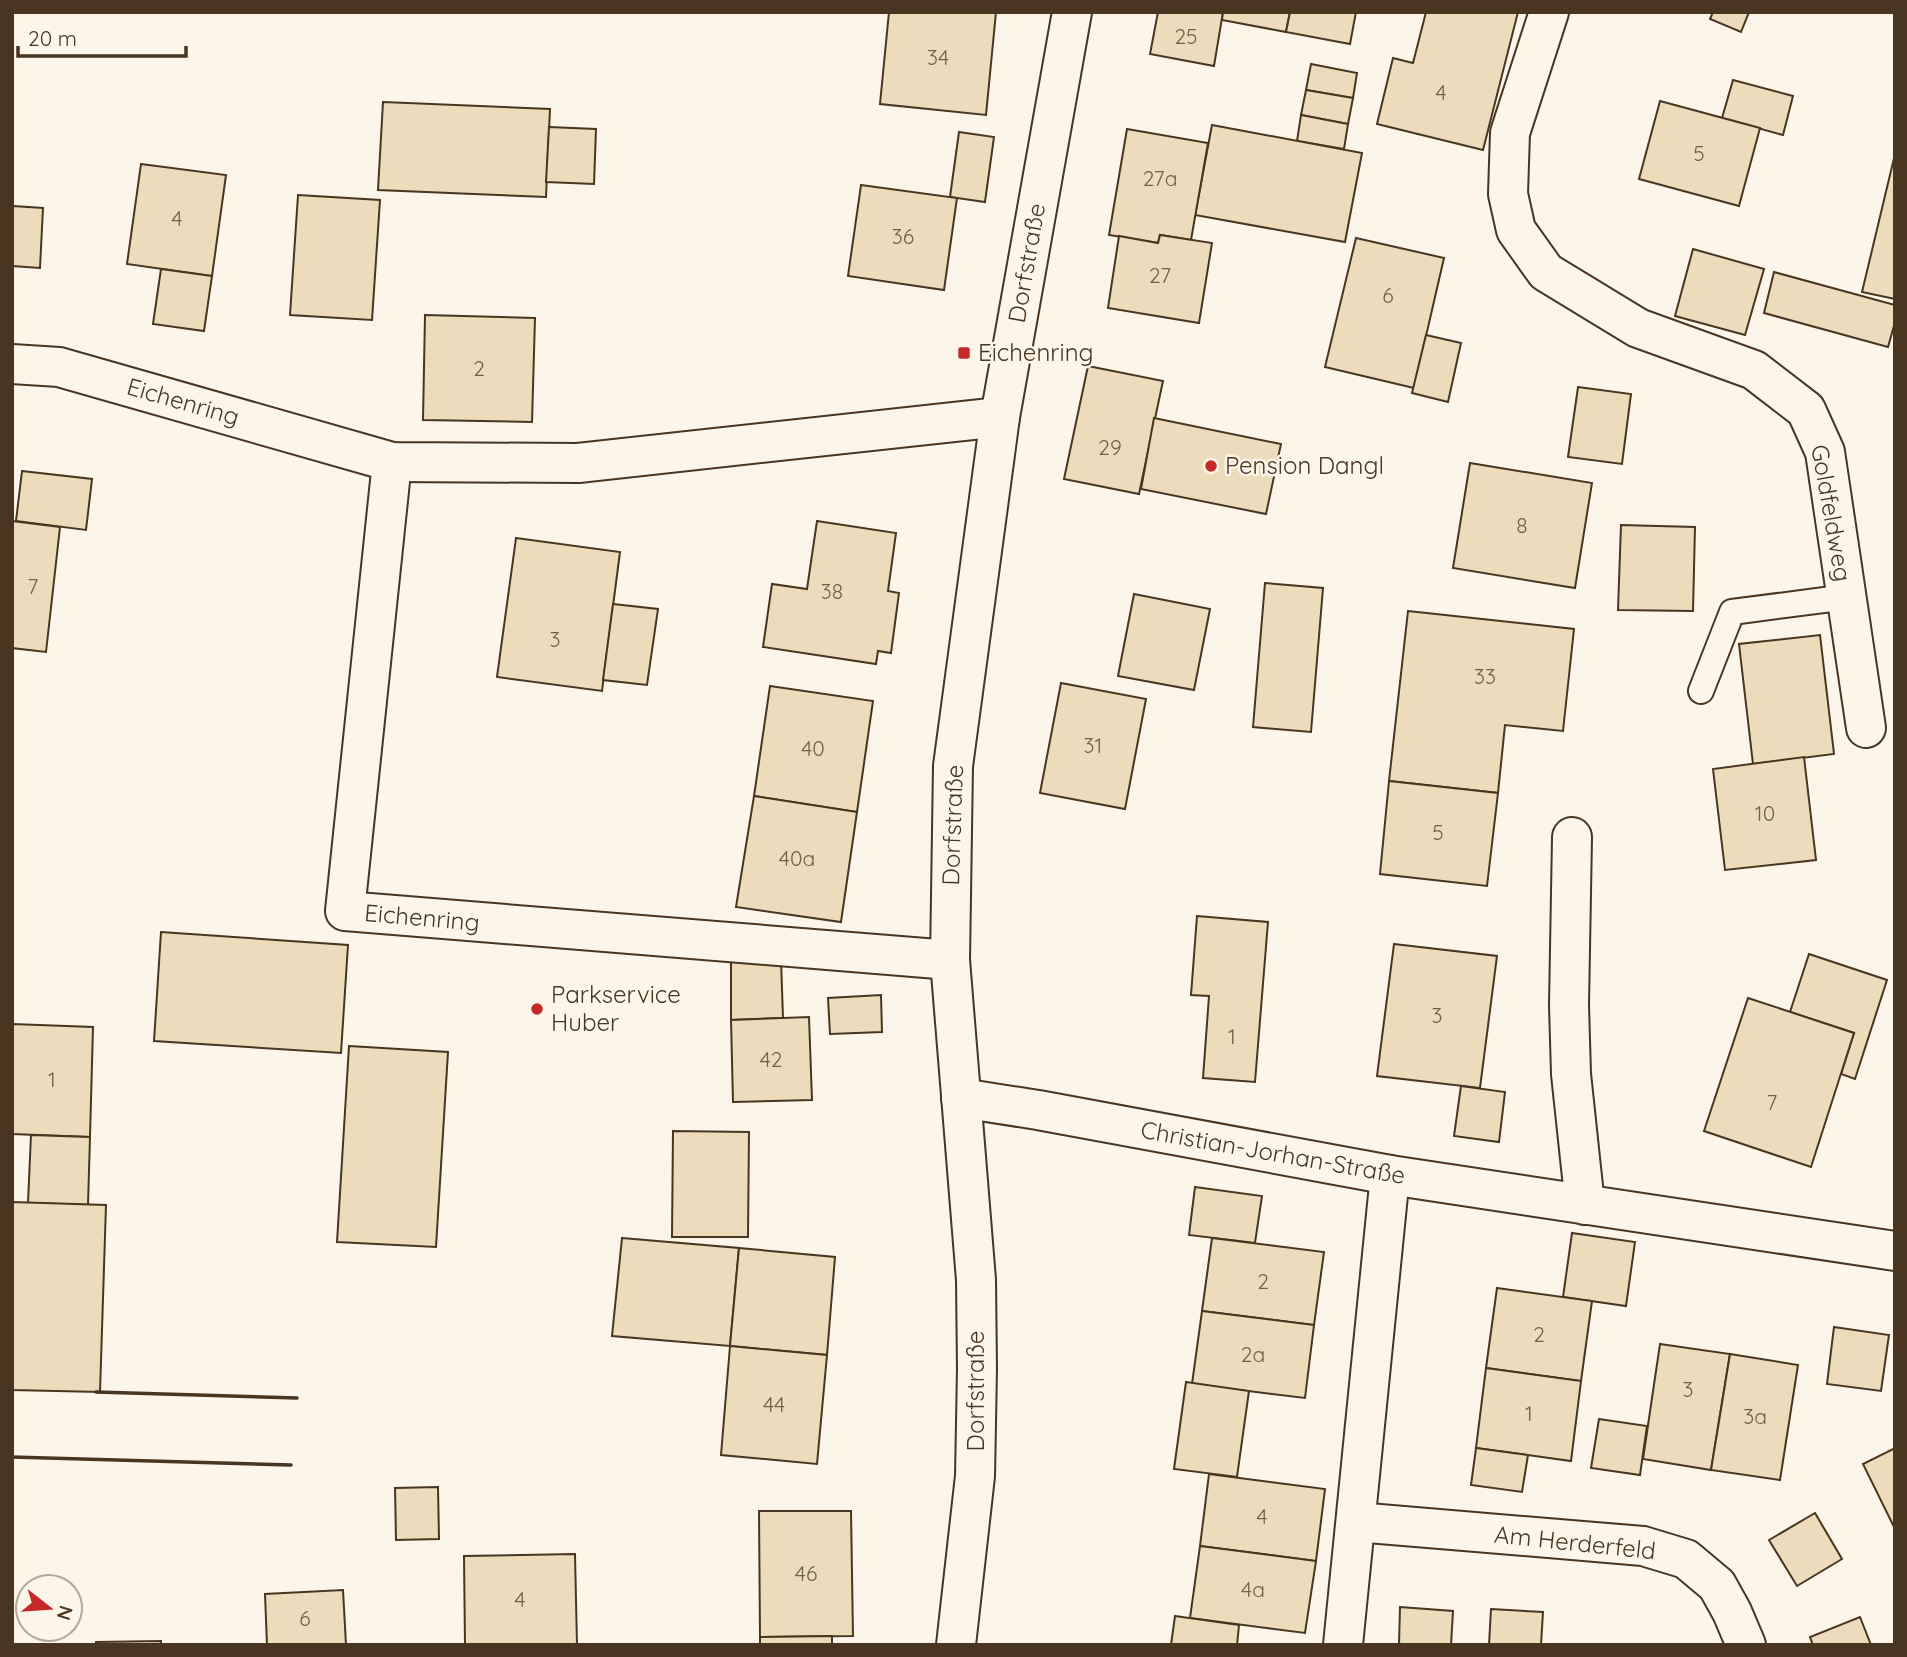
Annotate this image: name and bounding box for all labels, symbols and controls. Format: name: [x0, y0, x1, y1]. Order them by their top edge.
scale bar: [18, 14, 186, 58]
house number: 25: [1174, 23, 1198, 49]
text: 20 m: [28, 25, 77, 51]
house number: 34: [927, 44, 949, 70]
house number: 4: [1435, 79, 1447, 105]
house number: 5: [1693, 140, 1705, 166]
house number: 27a: [1143, 165, 1177, 191]
street label: Dorfstraße: [1001, 201, 1051, 325]
house number: 4: [171, 205, 183, 231]
house number: 36: [892, 223, 914, 249]
house number: 27: [1149, 262, 1171, 288]
house number: 6: [1382, 282, 1394, 308]
place label: Eichenring: [978, 337, 1094, 367]
marker: Eichenring: [956, 345, 972, 361]
house number: 2: [473, 355, 485, 381]
street label: Eichenring: [124, 371, 243, 431]
house number: 29: [1098, 434, 1122, 460]
street label: Goldfeldweg: [1805, 442, 1859, 584]
place label: Pension Dangl: [1225, 450, 1384, 480]
marker: Pension Dangl: [1203, 458, 1219, 474]
house number: 8: [1516, 512, 1528, 538]
house number: 7: [28, 573, 39, 599]
house number: 38: [821, 578, 843, 604]
house number: 3: [549, 626, 561, 652]
house number: 33: [1474, 663, 1496, 689]
house number: 31: [1084, 732, 1102, 758]
house number: 40: [801, 735, 825, 761]
street label: Dorfstraße: [935, 764, 969, 886]
house number: 10: [1755, 800, 1775, 826]
house number: 5: [1432, 819, 1444, 845]
house number: 40a: [779, 845, 815, 871]
street label: Eichenring: [363, 897, 481, 937]
place label: Parkservice Huber: [551, 979, 681, 1037]
marker: Parkservice Huber: [529, 1001, 545, 1017]
house number: 3: [1431, 1002, 1443, 1028]
house number: 1: [1228, 1023, 1236, 1049]
house number: 42: [760, 1046, 782, 1072]
house number: 1: [48, 1066, 56, 1092]
house number: 7: [1767, 1089, 1778, 1115]
street label: Christian-Jorhan-Straße: [1139, 1114, 1408, 1190]
house number: 2: [1257, 1268, 1269, 1294]
house number: 2: [1533, 1321, 1545, 1347]
street label: Dorfstraße: [960, 1331, 990, 1451]
house number: 2a: [1241, 1341, 1265, 1367]
house number: 3: [1682, 1376, 1694, 1402]
house number: 44: [763, 1391, 785, 1417]
house number: 1: [1525, 1400, 1533, 1426]
house number: 3a: [1743, 1403, 1767, 1429]
house number: 4: [1256, 1503, 1268, 1529]
street label: Am Herderfeld: [1493, 1519, 1657, 1565]
house number: 46: [795, 1560, 817, 1586]
north arrow: [14, 1573, 84, 1643]
house number: 4a: [1241, 1576, 1265, 1602]
house number: 4: [514, 1586, 526, 1612]
text: N: [52, 1603, 79, 1623]
house number: 6: [299, 1605, 311, 1631]

